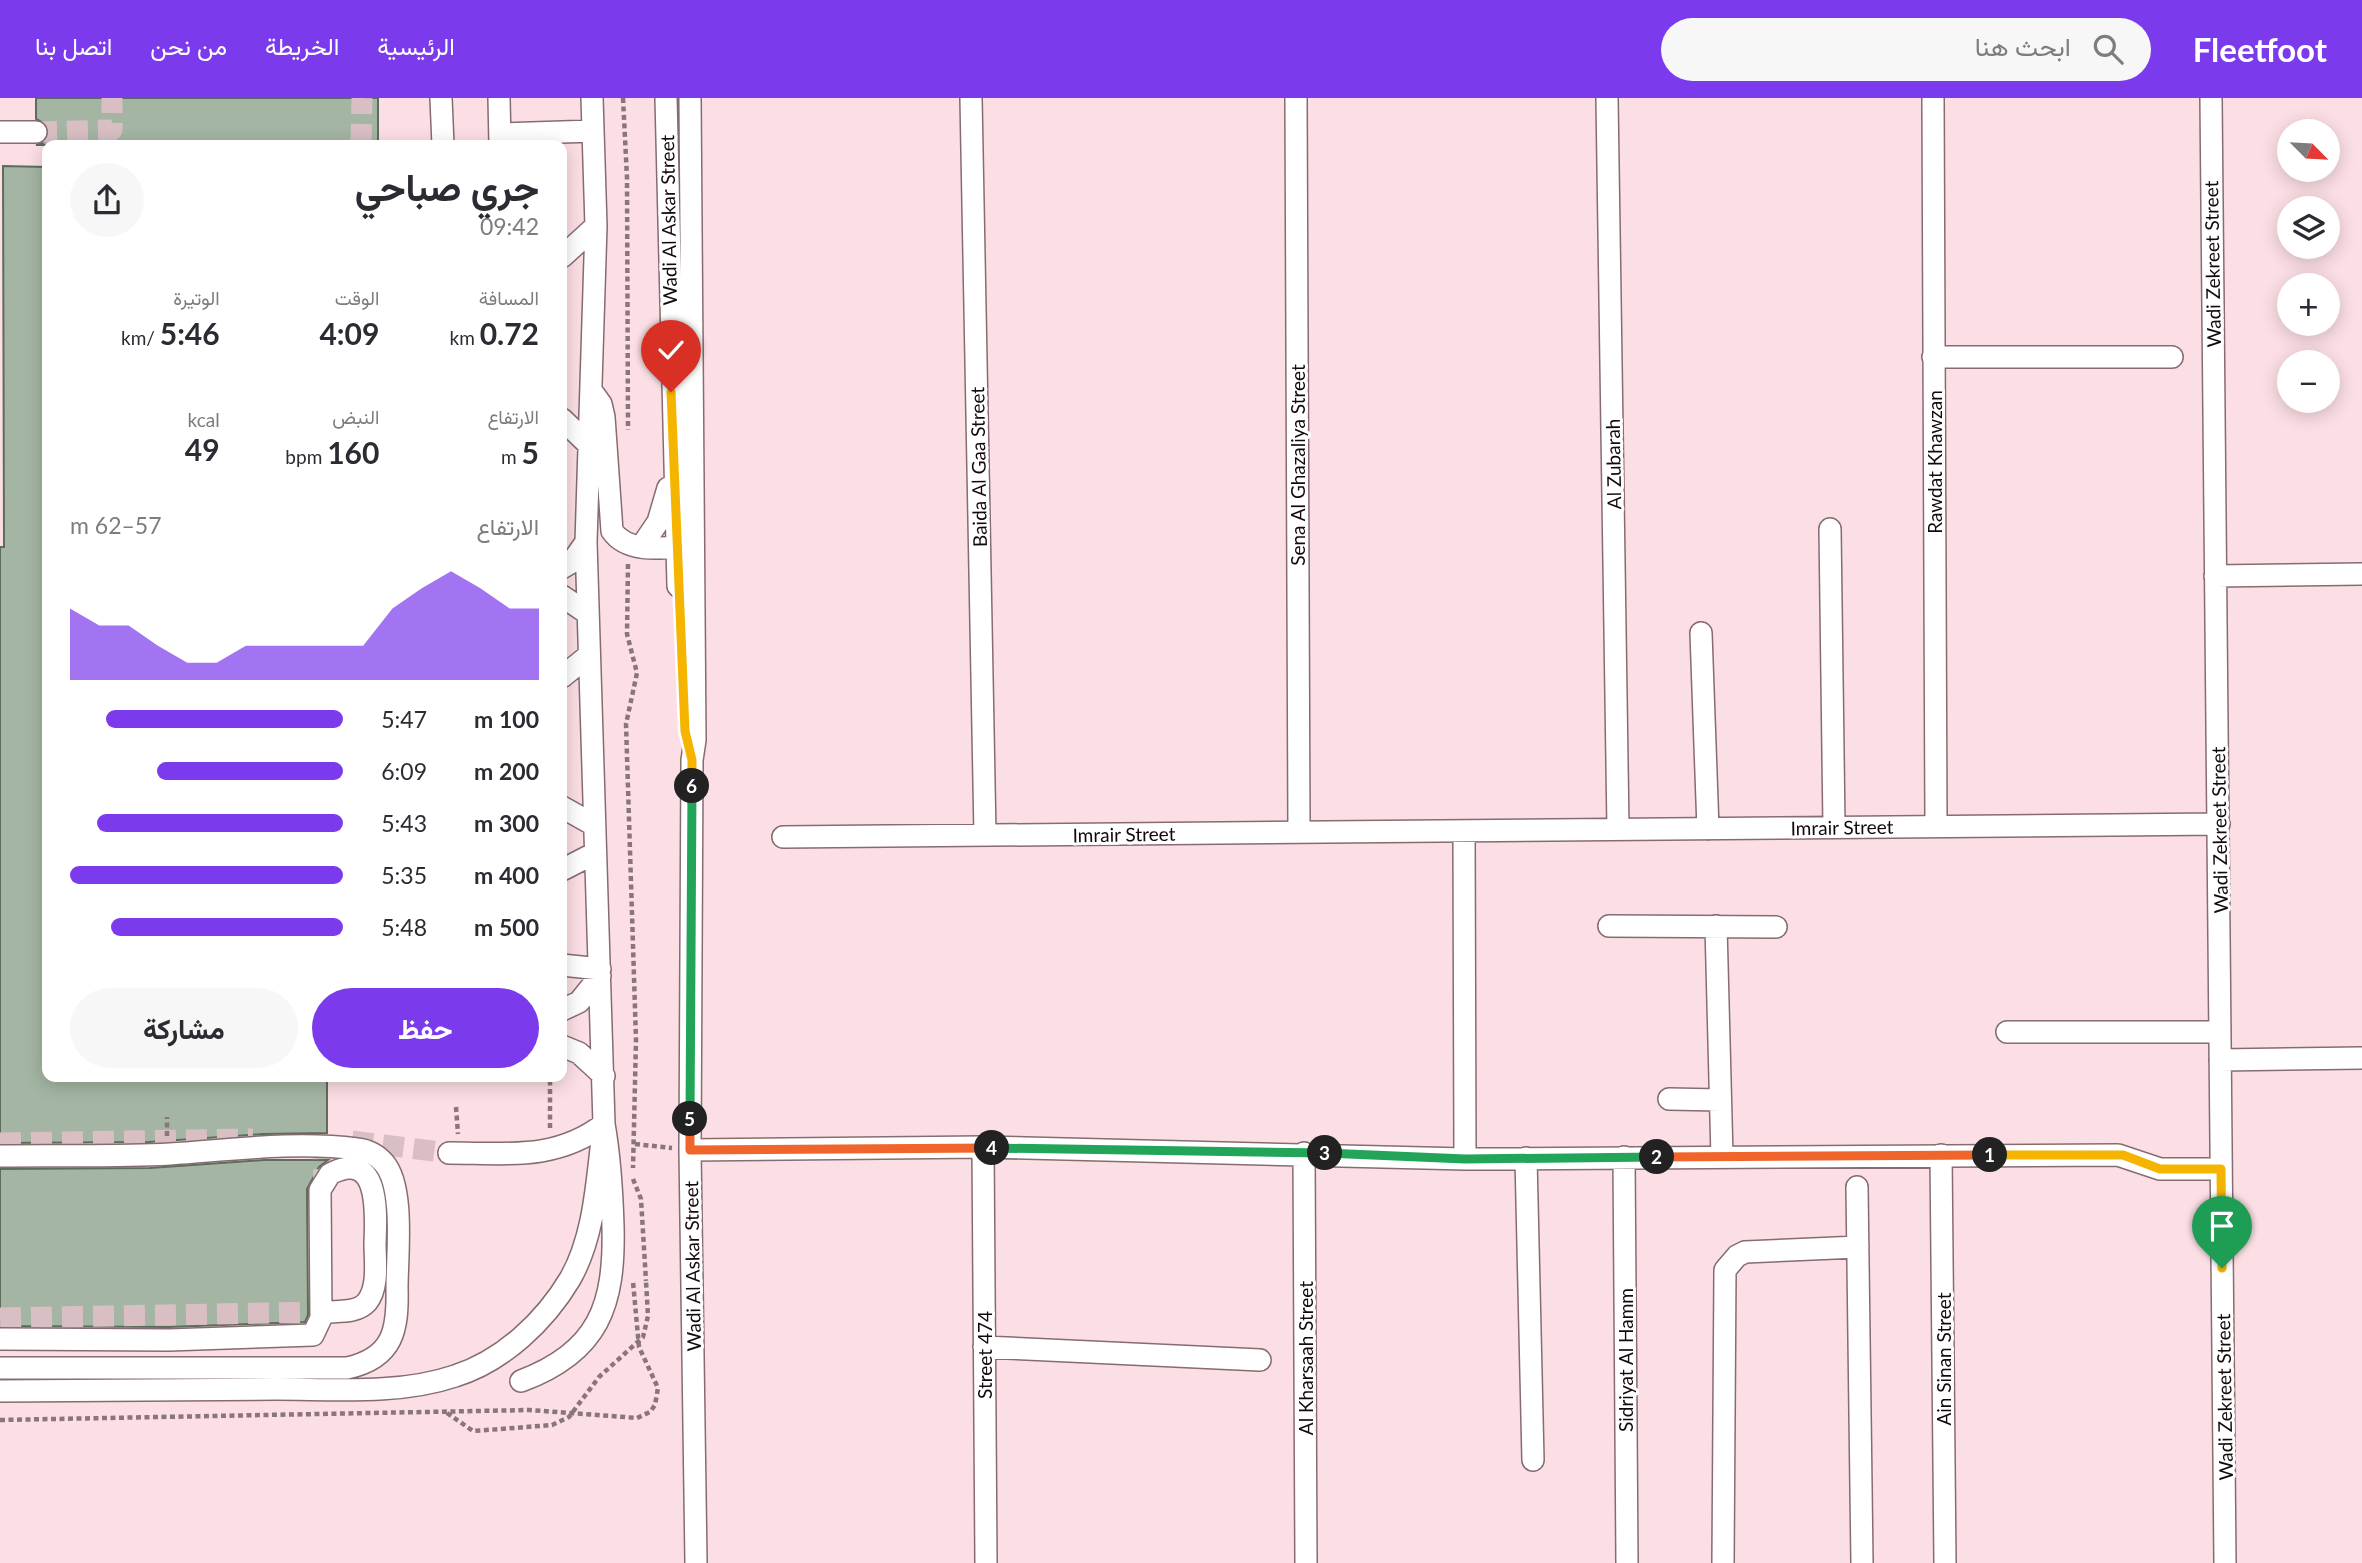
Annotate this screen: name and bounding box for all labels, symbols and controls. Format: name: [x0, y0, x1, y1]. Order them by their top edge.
search box: [1661, 18, 2151, 81]
text: Fleetfoot: [2193, 29, 2327, 69]
text: ابحث هنا: [1975, 30, 2071, 62]
icon: search: [2089, 30, 2127, 68]
text: اتصل بنا: [35, 31, 112, 60]
text: من نحن: [150, 31, 227, 60]
text: الخريطة: [265, 31, 339, 60]
text: الرئيسية: [377, 31, 455, 60]
north arrow: [2277, 119, 2340, 182]
map controls: [2277, 119, 2340, 413]
street label: Wadi Al Askar Street: [655, 134, 681, 305]
button: share: [70, 163, 144, 237]
text: جري صباحي: [355, 163, 539, 209]
street label: Wadi Zekreet Street: [2199, 180, 2225, 348]
button: layers: [2277, 196, 2340, 259]
text: 09:42: [480, 212, 539, 240]
button: +: [2277, 273, 2340, 336]
text: الوتيرة: [173, 286, 220, 309]
text: الوقت: [335, 286, 379, 309]
text: المسافة: [479, 286, 539, 309]
text: 5:46: [160, 315, 220, 351]
text: 4:09: [319, 315, 379, 351]
text: 0.72: [480, 315, 539, 351]
pin: [641, 320, 701, 392]
text: /km: [121, 326, 160, 349]
text: km: [450, 326, 480, 349]
icon: check: [652, 331, 690, 369]
button: −: [2277, 350, 2340, 413]
street label: Sena Al Ghazaliya Street: [1286, 364, 1309, 566]
street label: Baida Al Gaa Street: [965, 387, 991, 547]
street label: Rawdat Khawzan: [1923, 390, 1946, 534]
text: النبض: [332, 405, 379, 428]
text: الارتفاع: [487, 405, 539, 428]
text: kcal: [188, 408, 220, 431]
street label: Al Zubarah: [1601, 418, 1625, 510]
text: 49: [185, 431, 220, 467]
text: 160: [327, 434, 379, 470]
text: 5: [522, 434, 539, 470]
text: bpm: [285, 445, 327, 468]
text: m: [501, 445, 522, 468]
text: 57–62 m: [70, 511, 162, 539]
text: الارتفاع: [477, 512, 539, 540]
text: 5:47: [381, 705, 427, 733]
text: 100 m: [474, 705, 539, 733]
street label: Wadi Zekreet Street: [2206, 746, 2232, 914]
text: 6:09: [381, 757, 427, 785]
text: 200 m: [474, 757, 539, 785]
pin: 6: [674, 768, 710, 804]
text: 6: [686, 774, 697, 797]
text: 5:43: [381, 809, 427, 837]
text: 300 m: [474, 809, 539, 837]
street label: Imrair Street: [1790, 815, 1894, 839]
street label: Imrair Street: [1072, 822, 1176, 846]
text: 5:35: [381, 861, 427, 889]
text: 400 m: [474, 861, 539, 889]
text: 5:48: [381, 913, 427, 941]
text: 500 m: [474, 913, 539, 941]
button: مشاركة: [70, 988, 298, 1068]
button: حفظ: [312, 988, 539, 1068]
pin: 5: [672, 1102, 708, 1136]
text: 5: [684, 1107, 695, 1130]
pin: 4: [974, 1130, 1010, 1166]
text: 4: [986, 1136, 997, 1159]
pin: 3: [1308, 1136, 1342, 1170]
pin: 1: [1972, 1138, 2008, 1172]
pin: 2: [1640, 1140, 1674, 1174]
text: 3: [1319, 1141, 1330, 1164]
text: 1: [1984, 1143, 1995, 1166]
text: 2: [1651, 1145, 1662, 1168]
street label: Wadi Al Askar Street: [679, 1180, 705, 1351]
pin: [2192, 1196, 2252, 1268]
icon: arrive: [2203, 1207, 2241, 1245]
street label: Al Kharsaah Street: [1294, 1281, 1317, 1435]
street label: Sidriyat Al Hamm: [1614, 1288, 1637, 1432]
street label: Ain Sinan Street: [1932, 1292, 1955, 1426]
street label: Street 474: [973, 1311, 996, 1399]
street label: Wadi Zekreet Street: [2211, 1313, 2237, 1481]

